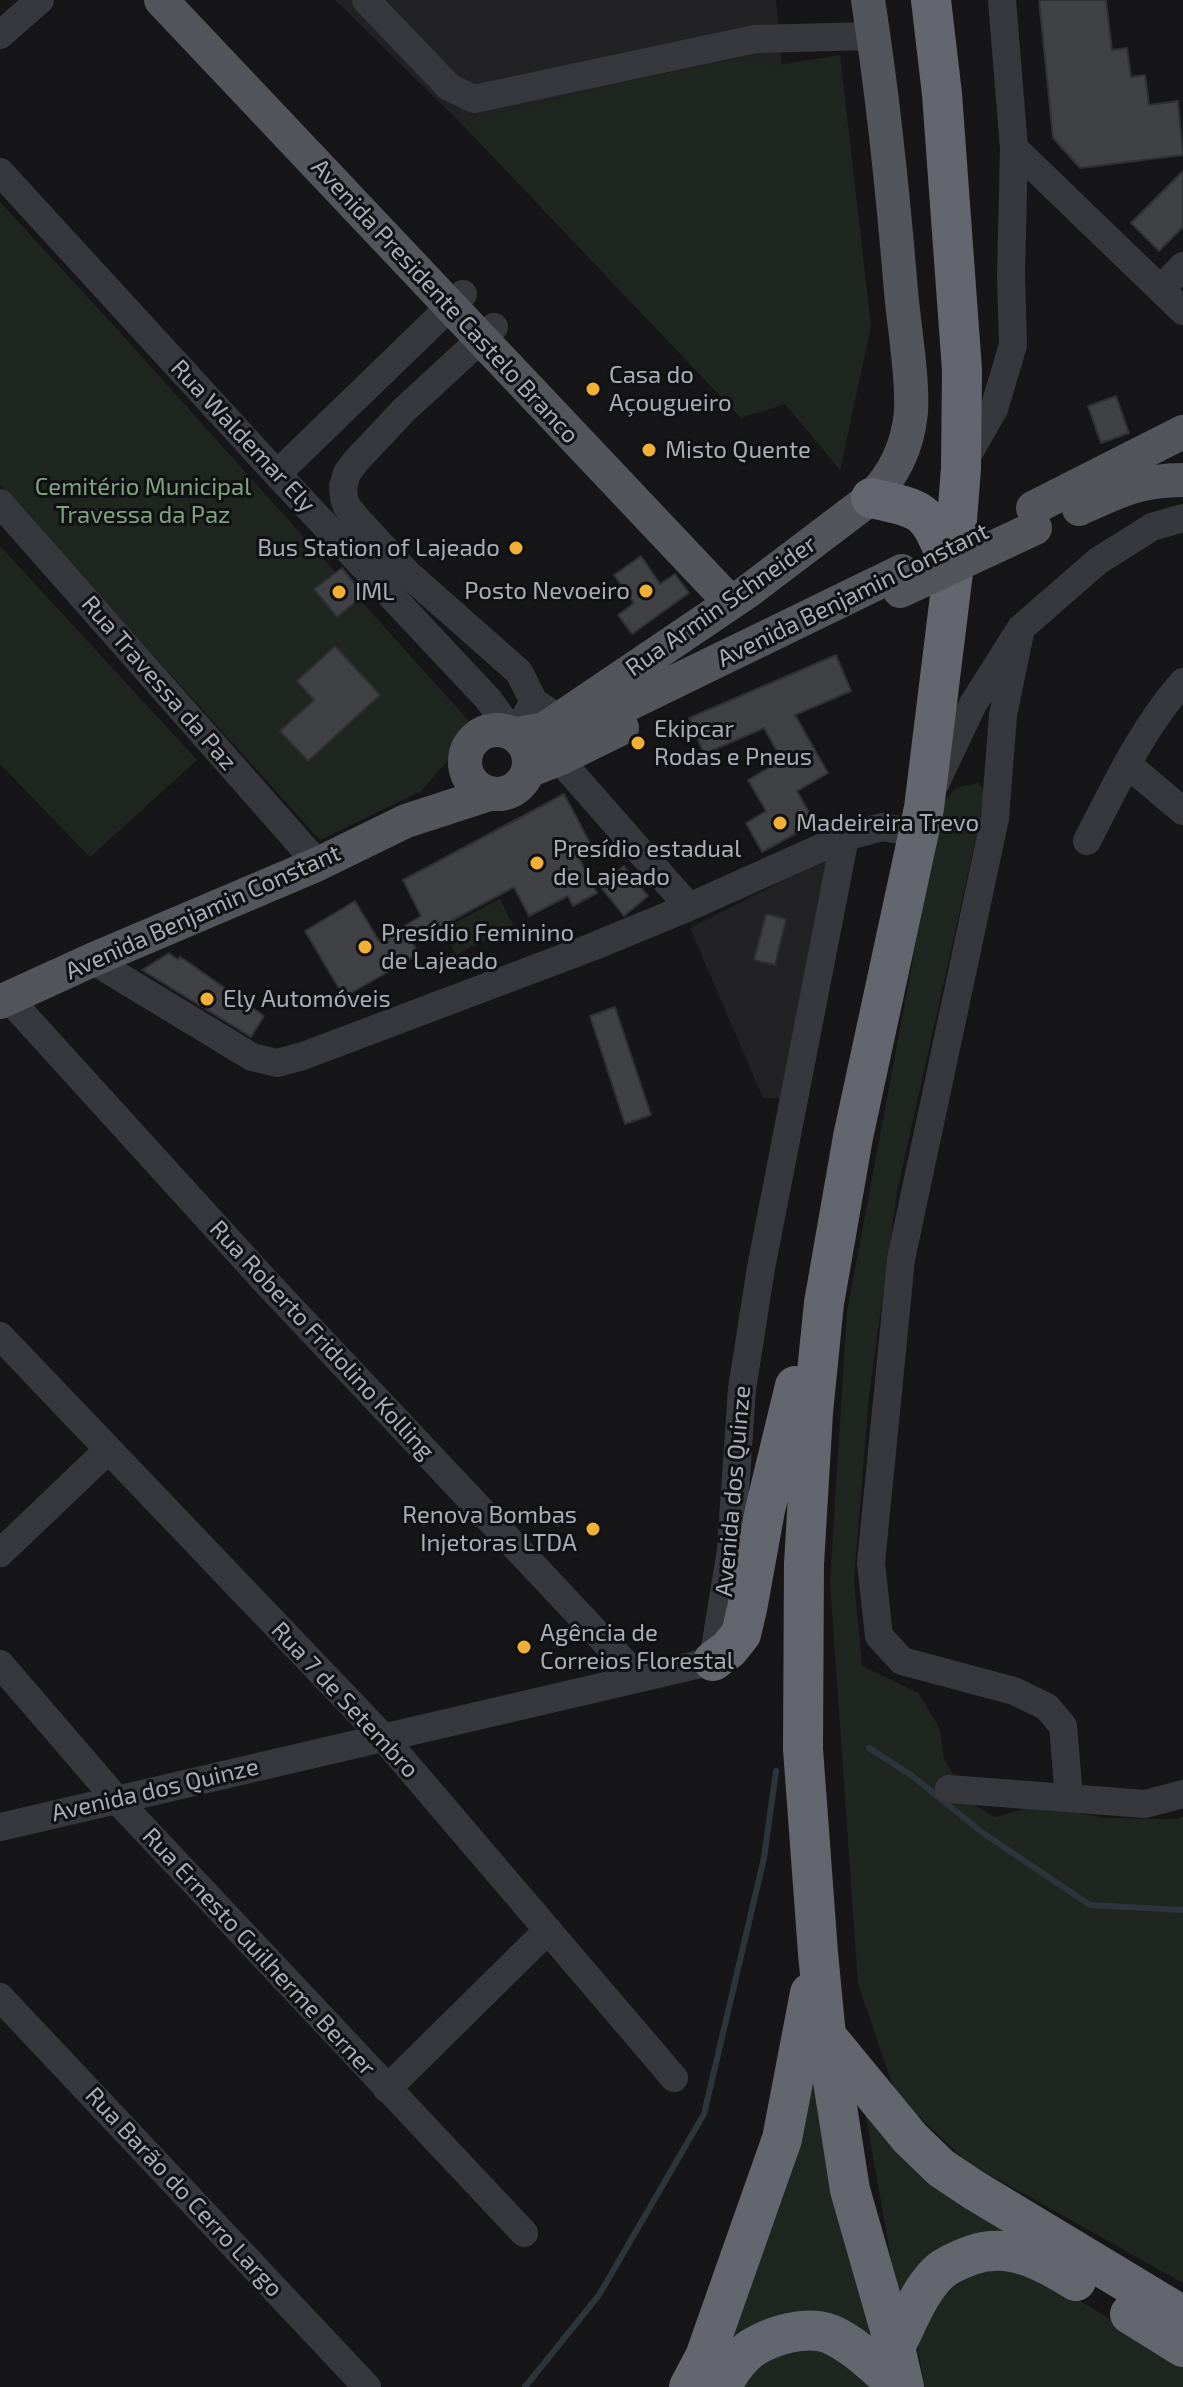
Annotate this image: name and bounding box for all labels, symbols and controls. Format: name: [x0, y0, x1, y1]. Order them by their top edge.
street label: Avenida Presidente Castelo Branco: [305, 153, 585, 449]
street label: Rua Waldemar Ely: [165, 354, 321, 518]
place label: Casa do Açougueiro: [609, 361, 732, 417]
marker: Casa do Açougueiro: [584, 380, 602, 398]
place label: Misto Quente: [665, 436, 811, 464]
marker: Misto Quente: [640, 441, 658, 459]
park label: Cemitério Municipal Travessa da Paz: [35, 473, 251, 529]
street label: Avenida Benjamin Constant: [713, 517, 993, 673]
street label: Rua Armin Schneider: [620, 529, 822, 683]
place label: Bus Station of Lajeado: [257, 534, 500, 562]
marker: Bus Station of Lajeado: [507, 539, 525, 557]
place label: Posto Nevoeiro: [464, 577, 630, 605]
place label: IML: [355, 578, 395, 606]
marker: Posto Nevoeiro: [637, 582, 655, 600]
marker: IML: [330, 583, 348, 601]
street label: Rua Travessa da Paz: [75, 590, 243, 776]
place label: Ekipcar Rodas e Pneus: [654, 715, 812, 771]
marker: Ekipcar Rodas e Pneus: [629, 734, 647, 752]
place label: Madeireira Trevo: [796, 809, 979, 837]
marker: Madeireira Trevo: [771, 814, 789, 832]
place label: Presídio estadual de Lajeado: [553, 835, 741, 891]
street label: Avenida Benjamin Constant: [61, 838, 345, 986]
marker: Presídio estadual de Lajeado: [528, 854, 546, 872]
place label: Presídio Feminino de Lajeado: [381, 919, 574, 975]
marker: Presídio Feminino de Lajeado: [356, 938, 374, 956]
place label: Ely Automóveis: [223, 985, 391, 1013]
marker: Ely Automóveis: [198, 990, 216, 1008]
street label: Rua Roberto Fridolino Kolling: [204, 1215, 440, 1465]
street label: Avenida dos Quinze: [709, 1384, 757, 1598]
place label: Renova Bombas Injetoras LTDA: [402, 1501, 577, 1557]
marker: Renova Bombas Injetoras LTDA: [584, 1520, 602, 1538]
street label: Rua 7 de Setembro: [265, 1616, 425, 1784]
place label: Agência de Correios Florestal: [540, 1619, 734, 1675]
marker: Agência de Correios Florestal: [515, 1638, 533, 1656]
street label: Avenida dos Quinze: [49, 1752, 261, 1828]
street label: Rua Ernesto Guilherme Berner: [136, 1822, 382, 2082]
street label: Rua Barão do Cerro Largo: [79, 2081, 289, 2303]

